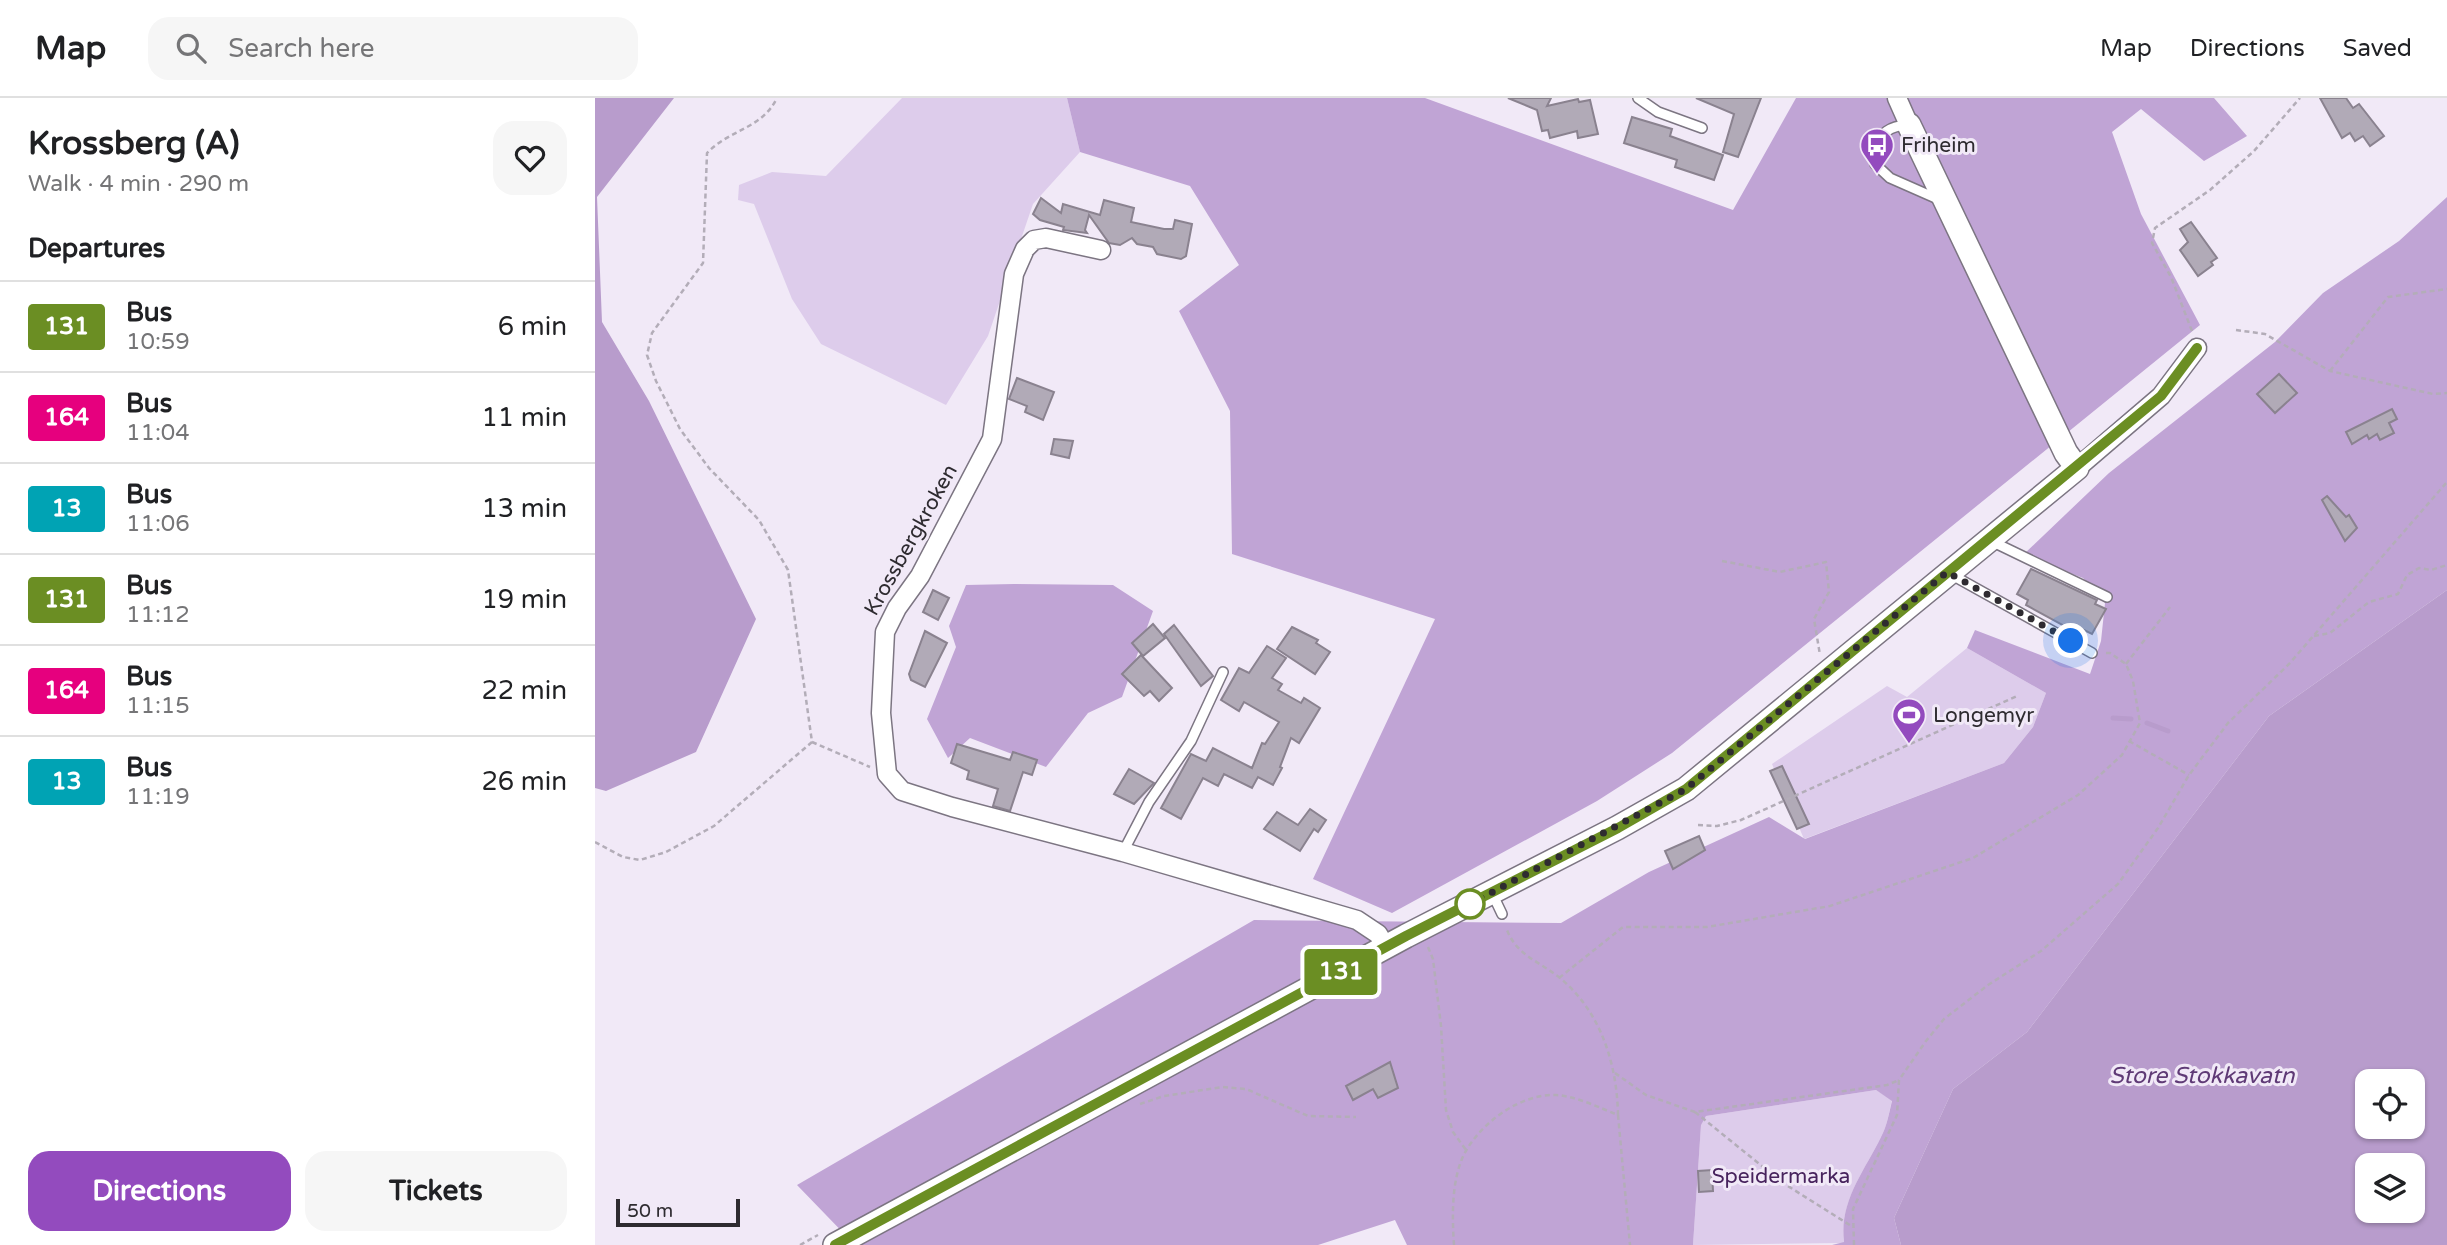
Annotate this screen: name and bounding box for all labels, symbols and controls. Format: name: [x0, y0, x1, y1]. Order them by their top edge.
search box: [148, 17, 638, 80]
text: Map: [35, 29, 106, 68]
icon: search: [172, 29, 210, 67]
text: Search here: [228, 33, 374, 64]
text: Map: [2100, 34, 2152, 63]
text: Directions: [2190, 34, 2305, 63]
text: Saved: [2343, 34, 2412, 63]
button: heart: [493, 121, 567, 195]
text: Krossberg (A): [28, 124, 239, 163]
bus stop icon: Friheim: [1858, 126, 1896, 175]
place label: Friheim: [1901, 133, 1976, 158]
text: Walk · 4 min · 290 m: [28, 170, 249, 198]
text: Departures: [28, 233, 165, 264]
text: Bus: [126, 297, 172, 328]
text: 6 min: [498, 311, 567, 342]
text: 131: [44, 312, 89, 341]
text: 10:59: [126, 328, 190, 356]
text: Bus: [126, 388, 172, 419]
text: 11 min: [481, 402, 567, 433]
text: 164: [44, 403, 89, 432]
text: 11:04: [126, 419, 190, 447]
street label: Krossbergkroken: [859, 460, 963, 620]
text: Bus: [126, 479, 172, 510]
text: 13 min: [481, 493, 567, 524]
text: 13: [51, 494, 82, 523]
text: 11:06: [126, 510, 190, 538]
text: Bus: [126, 570, 172, 601]
text: 19 min: [481, 584, 567, 615]
text: 131: [44, 585, 89, 614]
text: 11:12: [126, 601, 190, 629]
your location: [2053, 623, 2088, 658]
text: Bus: [126, 661, 172, 692]
text: 22 min: [481, 675, 567, 706]
text: 164: [44, 676, 89, 705]
text: 11:15: [126, 692, 190, 720]
sports icon: Longemyr: [1890, 696, 1928, 745]
place label: Longemyr: [1933, 703, 2034, 728]
text: Bus: [126, 752, 172, 783]
text: 26 min: [481, 766, 567, 797]
text: 13: [51, 767, 82, 796]
text: 11:19: [126, 783, 190, 811]
unlabelled marker: [1455, 889, 1485, 919]
line badge: 131: [1301, 949, 1381, 995]
text: 131: [1318, 957, 1364, 986]
water label: Store Stokkavatn: [2109, 1062, 2296, 1090]
map controls: [2355, 1069, 2425, 1223]
button: locate: [2355, 1069, 2425, 1139]
button: Directions: [28, 1151, 291, 1231]
button: Tickets: [305, 1151, 567, 1231]
button: layers: [2355, 1153, 2425, 1223]
park label: Speidermarka: [1712, 1164, 1850, 1189]
scale bar: [616, 1196, 740, 1228]
text: 50 m: [627, 1200, 673, 1222]

